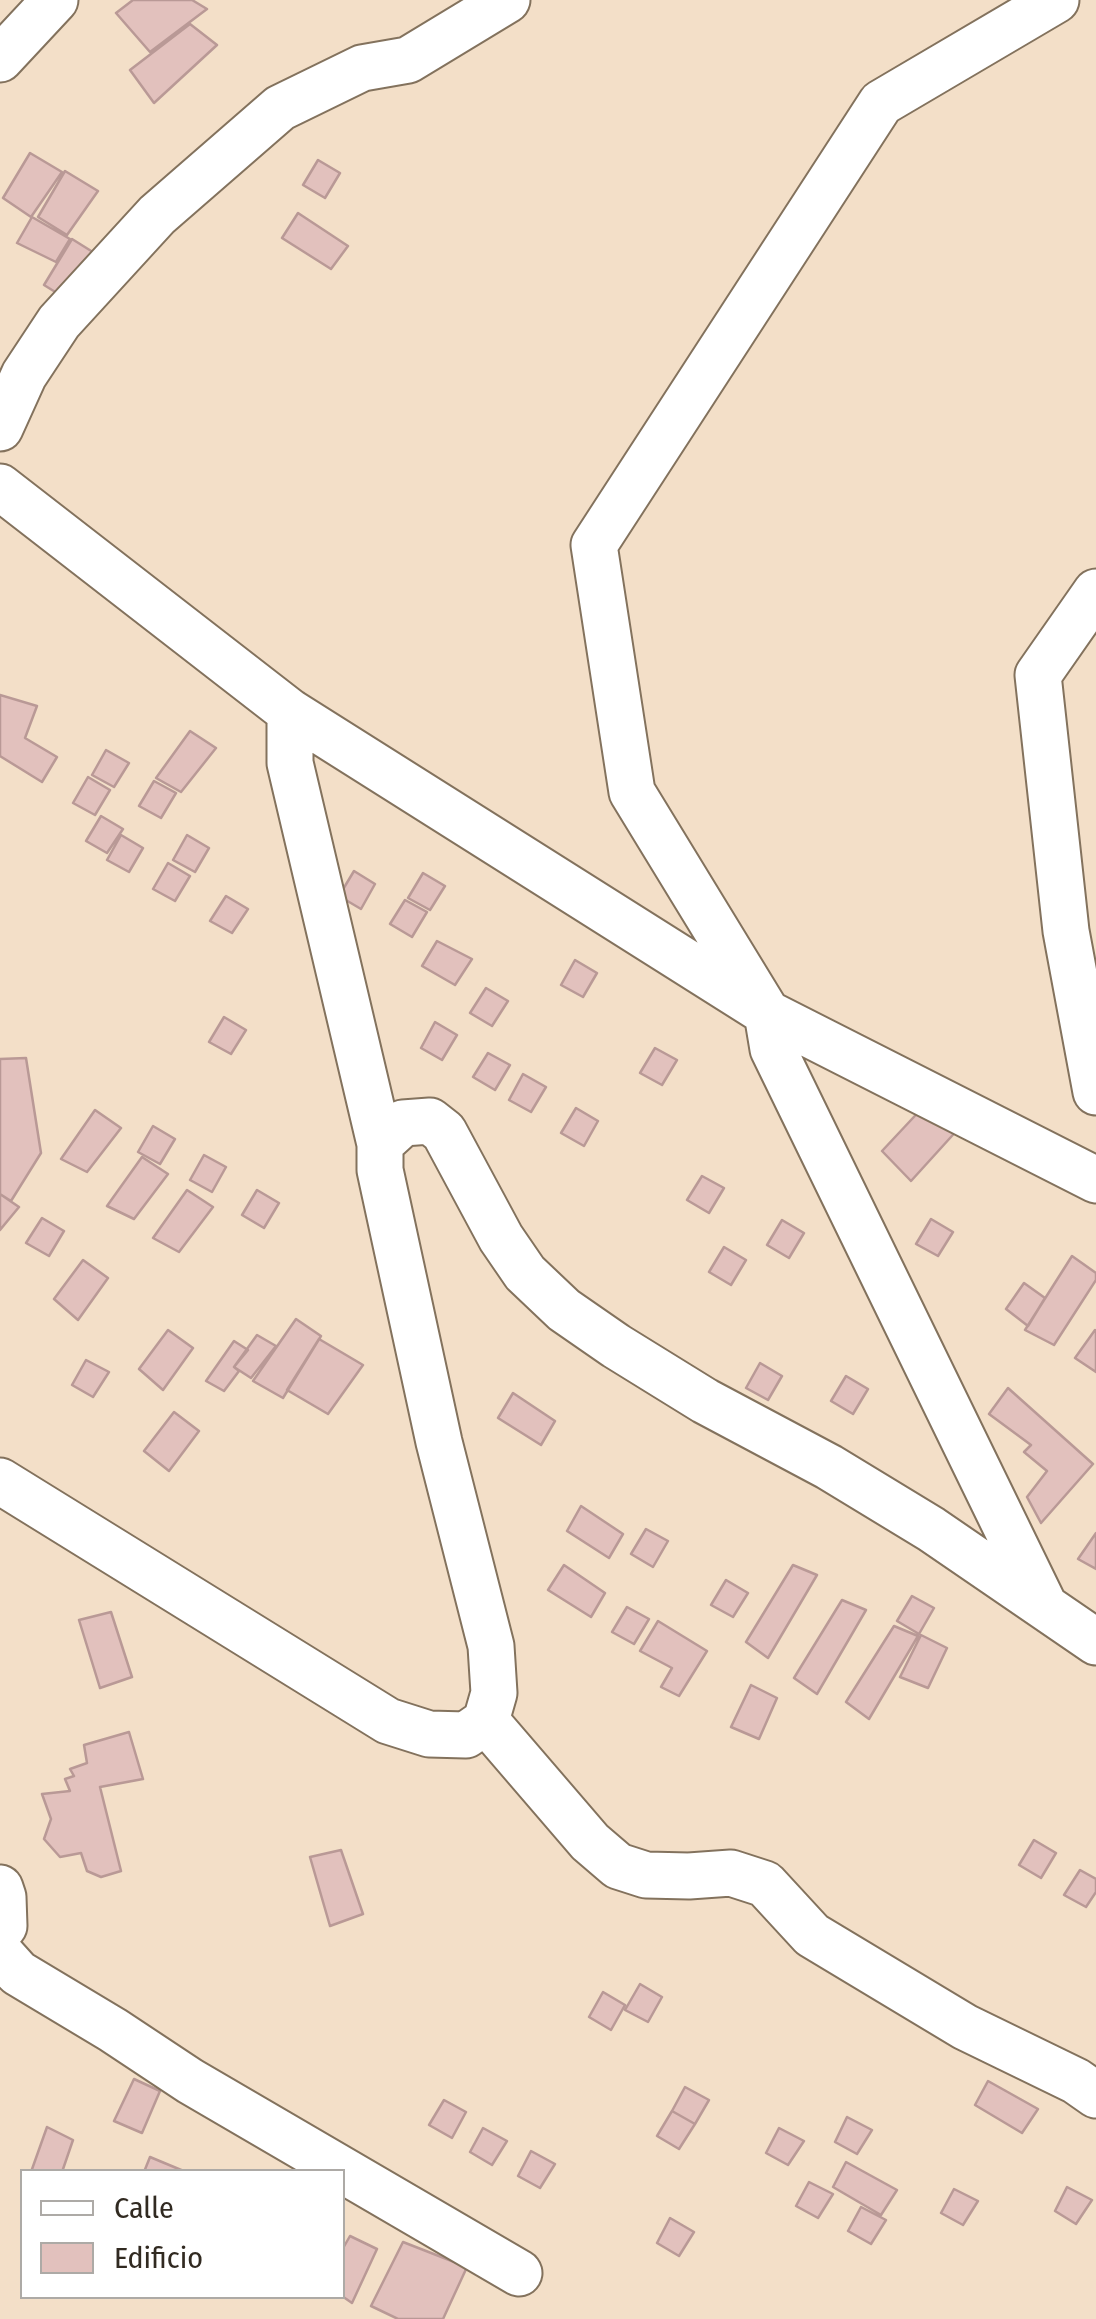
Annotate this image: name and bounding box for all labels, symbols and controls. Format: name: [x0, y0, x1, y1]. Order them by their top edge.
legend: [20, 2169, 345, 2299]
text: Calle: [114, 2190, 174, 2226]
text: Edificio: [114, 2240, 203, 2276]

